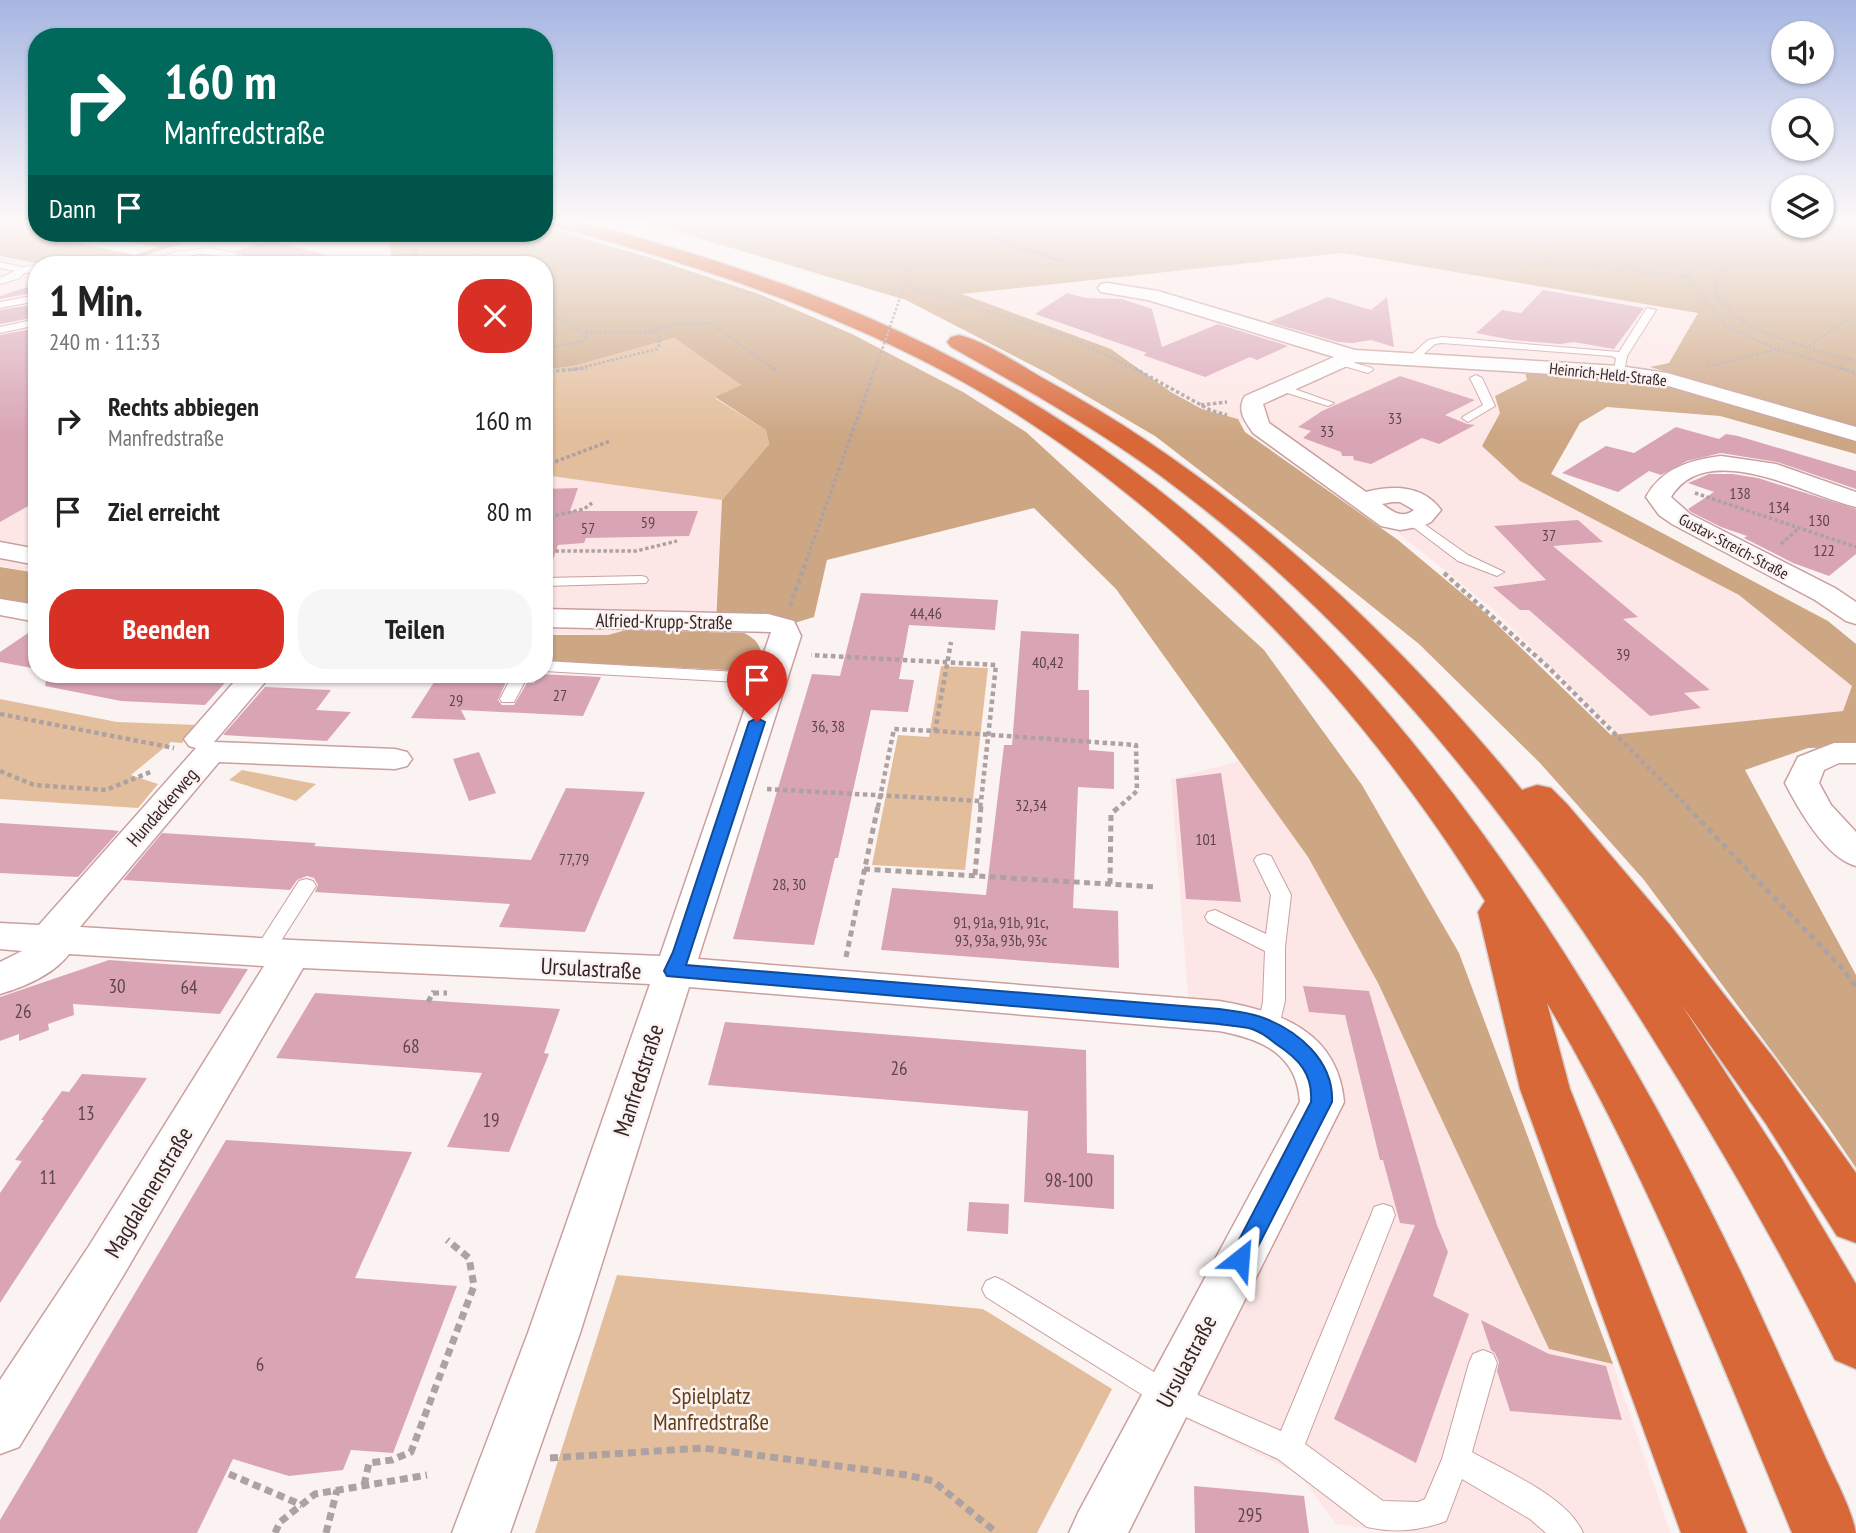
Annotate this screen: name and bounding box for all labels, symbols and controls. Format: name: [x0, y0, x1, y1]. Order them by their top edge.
map controls: [1771, 21, 1834, 238]
button: sound: [1771, 21, 1834, 84]
text: 160 m: [164, 49, 277, 113]
icon: right: [49, 56, 140, 147]
button: search: [1771, 98, 1834, 161]
text: Manfredstraße: [164, 111, 325, 153]
button: layers: [1771, 175, 1834, 238]
icon: arrive: [110, 189, 148, 227]
text: Dann: [49, 192, 96, 225]
text: 1 Min.: [49, 273, 143, 328]
button: close: [458, 279, 532, 353]
text: 240 m · 11:33: [49, 327, 161, 356]
street label: Heinrich-Held-Straße: [1548, 358, 1668, 390]
text: Rechts abbiegen: [108, 390, 259, 423]
icon: right: [49, 402, 87, 440]
text: 160 m: [474, 404, 532, 437]
house number: 33: [1388, 408, 1402, 428]
house number: 33: [1320, 421, 1334, 441]
text: Manfredstraße: [108, 423, 224, 452]
house number: 138: [1729, 483, 1751, 503]
icon: arrive: [49, 493, 87, 531]
text: Ziel erreicht: [108, 495, 220, 528]
text: 80 m: [486, 495, 532, 528]
house number: 134: [1768, 497, 1790, 517]
street label: Gustav-Streich-Straße: [1676, 509, 1792, 583]
house number: 130: [1808, 510, 1830, 530]
house number: 59: [641, 512, 655, 532]
house number: 57: [581, 518, 595, 538]
house number: 37: [1542, 525, 1556, 545]
house number: 122: [1813, 540, 1835, 560]
button: Beenden: [49, 589, 284, 669]
button: Teilen: [298, 589, 532, 669]
house number: 44,46: [910, 603, 942, 623]
street label: Alfried-Krupp-Straße: [595, 608, 733, 634]
house number: 39: [1616, 644, 1630, 664]
pin: [727, 650, 787, 722]
house number: 40,42: [1032, 652, 1064, 672]
icon: arrive: [738, 661, 776, 699]
house number: 27: [553, 685, 567, 705]
house number: 29: [449, 690, 463, 710]
house number: 36, 38: [811, 716, 845, 736]
street label: Hundackerweg: [121, 763, 203, 851]
house number: 32,34: [1015, 795, 1047, 815]
house number: 101: [1195, 829, 1217, 849]
house number: 77,79: [559, 849, 589, 869]
house number: 28, 30: [772, 874, 806, 894]
house number: 91, 91a, 91b, 91c, 93, 93a, 93b, 93c: [953, 912, 1049, 950]
street label: Ursulastraße: [540, 951, 642, 985]
house number: 30: [108, 974, 126, 998]
house number: 64: [180, 975, 198, 999]
house number: 26: [14, 999, 32, 1023]
street label: Manfredstraße: [606, 1020, 670, 1140]
house number: 68: [402, 1034, 420, 1058]
house number: 26: [890, 1056, 908, 1080]
house number: 13: [77, 1101, 95, 1125]
house number: 19: [482, 1108, 500, 1132]
street label: Magdalenenstraße: [98, 1121, 198, 1263]
house number: 11: [39, 1165, 57, 1189]
house number: 98-100: [1045, 1168, 1093, 1192]
position arrow: [1203, 1222, 1277, 1296]
street label: Ursulastraße: [1150, 1310, 1222, 1412]
house number: 6: [256, 1352, 264, 1376]
park label: Spielplatz Manfredstraße: [653, 1381, 769, 1436]
house number: 295: [1237, 1503, 1263, 1527]

